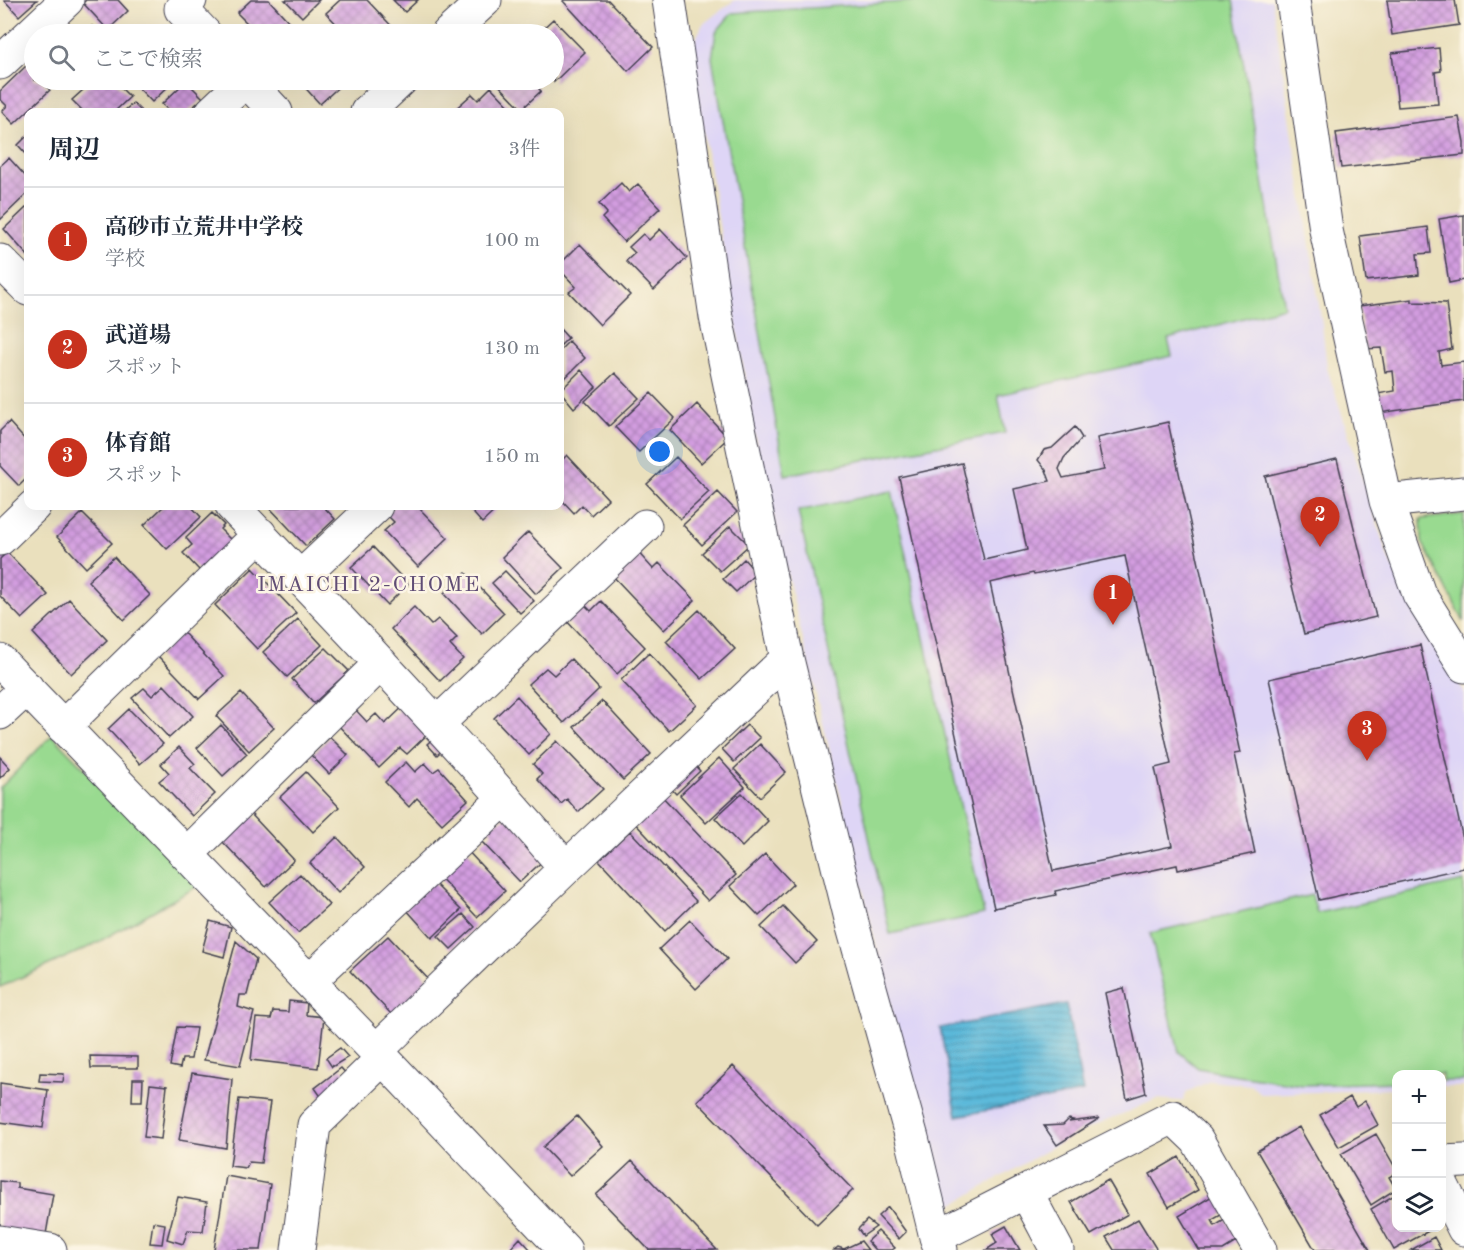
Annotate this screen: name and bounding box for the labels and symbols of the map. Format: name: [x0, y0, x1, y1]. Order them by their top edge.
your location: [645, 437, 674, 466]
pin: 2: [1300, 498, 1340, 547]
district label: IMAICHI 2-CHOME: [257, 574, 481, 596]
pin: 1: [1094, 576, 1132, 625]
pin: 3: [1348, 712, 1386, 761]

